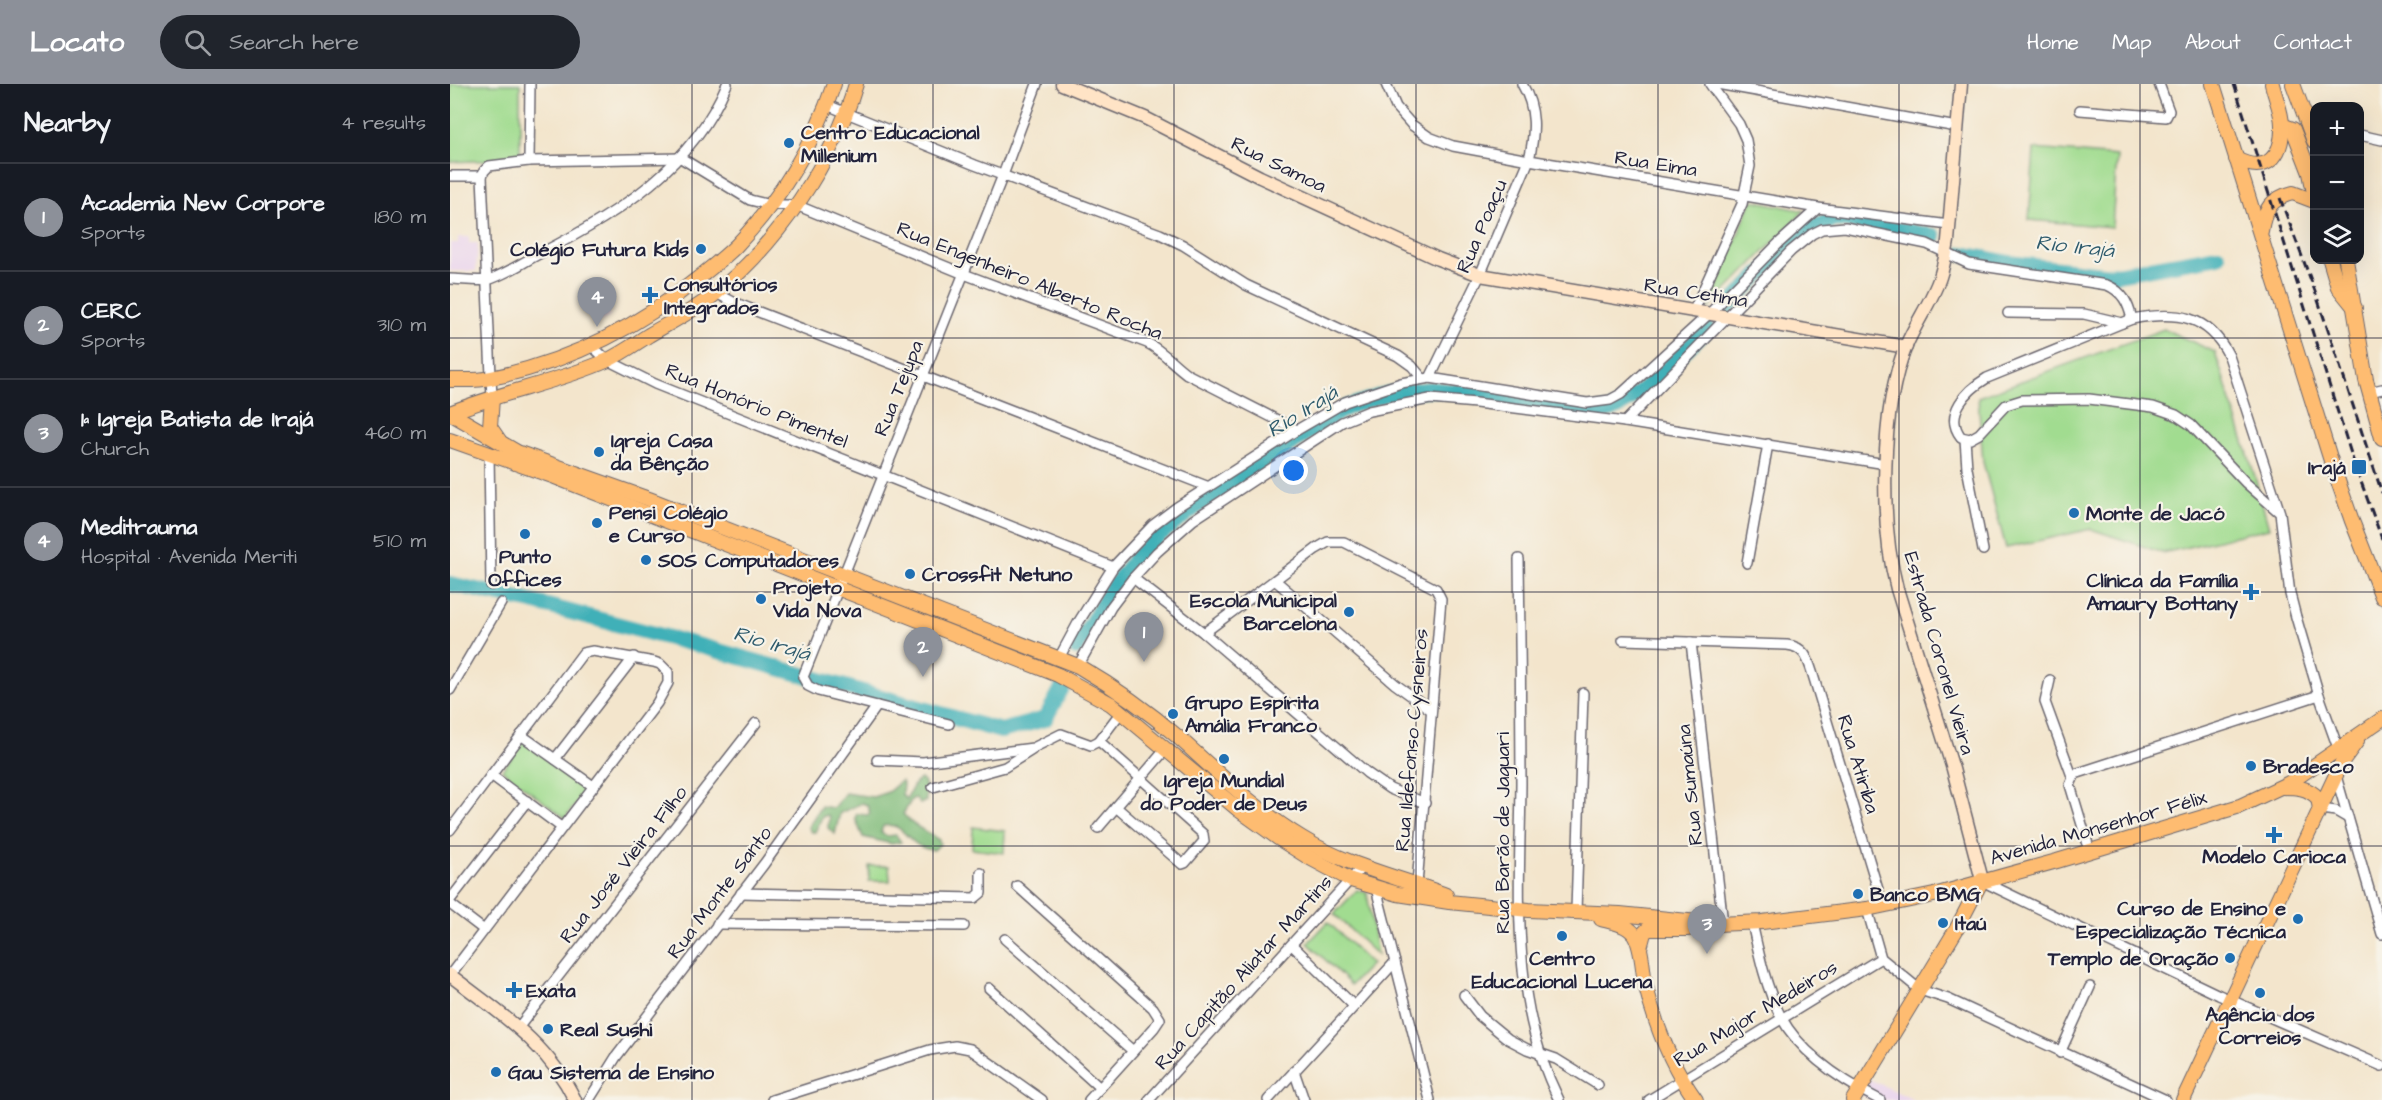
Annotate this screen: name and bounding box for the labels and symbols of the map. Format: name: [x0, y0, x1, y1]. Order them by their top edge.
place label: Centro Educacional Millenium: [801, 119, 980, 170]
street label: Rua Samoa: [1226, 130, 1331, 200]
marker: Centro Educacional Millenium: [782, 136, 796, 150]
street label: Rua Eima: [1613, 144, 1699, 184]
street label: Rua Poaçu: [1450, 175, 1514, 278]
street label: Rua Engenheiro Alberto Rocha: [892, 215, 1167, 348]
water label: Rio Irajá: [2035, 228, 2117, 265]
place label: Colégio Futura Kids: [510, 236, 689, 265]
marker: Colégio Futura Kids: [694, 242, 708, 256]
place label: Consultórios Integrados: [664, 271, 777, 323]
street label: Rua Cetima: [1642, 271, 1750, 315]
pin: 4: [578, 278, 616, 327]
marker: Consultórios Integrados: [641, 286, 659, 304]
street label: Rua Tejupa: [867, 336, 931, 440]
street label: Rua Honório Pimentel: [661, 356, 852, 455]
water label: Rio Irajá: [1261, 378, 1344, 444]
place label: Igreja Casa da Bênção: [610, 427, 713, 478]
marker: Igreja Casa da Bênção: [592, 445, 606, 459]
place label: Irajá: [2308, 454, 2347, 482]
your location: [1279, 456, 1308, 485]
marker: Irajá: [2350, 458, 2368, 476]
place label: Pensi Colégio e Curso: [609, 499, 728, 550]
place label: Monte de Jacó: [2086, 500, 2225, 528]
marker: Monte de Jacó: [2067, 506, 2081, 520]
marker: Pensi Colégio e Curso: [590, 516, 604, 530]
marker: Punto Offices: [518, 527, 532, 541]
place label: Punto Offices: [488, 543, 562, 594]
place label: SOS Computadores: [657, 547, 839, 575]
street label: Estrada Coronel Vieira: [1897, 549, 1981, 758]
marker: SOS Computadores: [639, 553, 653, 567]
place label: Crossfit Netuno: [922, 561, 1073, 589]
marker: Crossfit Netuno: [903, 567, 917, 581]
place label: Clínica da Família Amaury Bottany: [2086, 567, 2239, 619]
place label: Projeto Vida Nova: [772, 574, 862, 625]
marker: Clínica da Família Amaury Bottany: [2242, 583, 2260, 601]
place label: Escola Municipal Barcelona: [1190, 587, 1338, 638]
marker: Projeto Vida Nova: [754, 592, 768, 606]
marker: Escola Municipal Barcelona: [1342, 605, 1356, 619]
pin: 1: [1124, 612, 1164, 662]
water label: Rio Irajá: [730, 619, 815, 669]
street label: Rua Ildefonso Cysneiros: [1388, 627, 1437, 853]
pin: 2: [904, 628, 942, 677]
place label: Grupo Espírita Amália Franco: [1185, 689, 1320, 740]
marker: Grupo Espírita Amália Franco: [1166, 707, 1180, 721]
street label: Rua Atiriba: [1830, 711, 1886, 817]
street label: Rua Sumaúna: [1670, 723, 1710, 847]
street label: Rua Barão de Jaguari: [1489, 732, 1518, 934]
marker: Igreja Mundial do Poder de Deus: [1217, 752, 1231, 766]
place label: Bradesco: [2263, 753, 2354, 781]
marker: Bradesco: [2244, 759, 2258, 773]
place label: Igreja Mundial do Poder de Deus: [1140, 767, 1307, 818]
street label: Rua José Vieira Filho: [553, 780, 694, 949]
street label: Avenida Monsenhor Félix: [1986, 783, 2211, 872]
street label: Rua Monte Santo: [661, 820, 779, 965]
marker: Modelo Carioca: [2267, 828, 2281, 842]
place label: Modelo Carioca: [2202, 843, 2347, 871]
street label: Rua Capitão Aliatar Martins: [1148, 869, 1339, 1076]
place label: Banco BMG: [1870, 881, 1981, 909]
marker: Banco BMG: [1851, 887, 1865, 901]
place label: Curso de Ensino e Especialização Técnica: [2076, 895, 2287, 946]
pin: 3: [1688, 904, 1726, 954]
place label: Itaú: [1955, 910, 1986, 938]
marker: Curso de Ensino e Especialização Técnica: [2291, 912, 2305, 926]
marker: Itaú: [1936, 916, 1950, 930]
marker: Centro Educacional Lucena: [1555, 929, 1569, 943]
place label: Centro Educacional Lucena: [1472, 945, 1653, 996]
place label: Templo de Oração: [2047, 945, 2219, 973]
marker: Templo de Oração: [2223, 951, 2237, 965]
street label: Rua Major Medeiros: [1668, 954, 1843, 1074]
place label: Exata: [526, 977, 577, 1005]
marker: Exata: [507, 983, 521, 997]
marker: Agência dos Correios: [2253, 986, 2267, 1000]
place label: Agência dos Correios: [2205, 1001, 2315, 1052]
place label: Real Sushi: [560, 1016, 653, 1044]
marker: Real Sushi: [541, 1022, 555, 1036]
place label: Gau Sistema de Ensino: [508, 1059, 715, 1087]
marker: Gau Sistema de Ensino: [489, 1065, 503, 1079]

